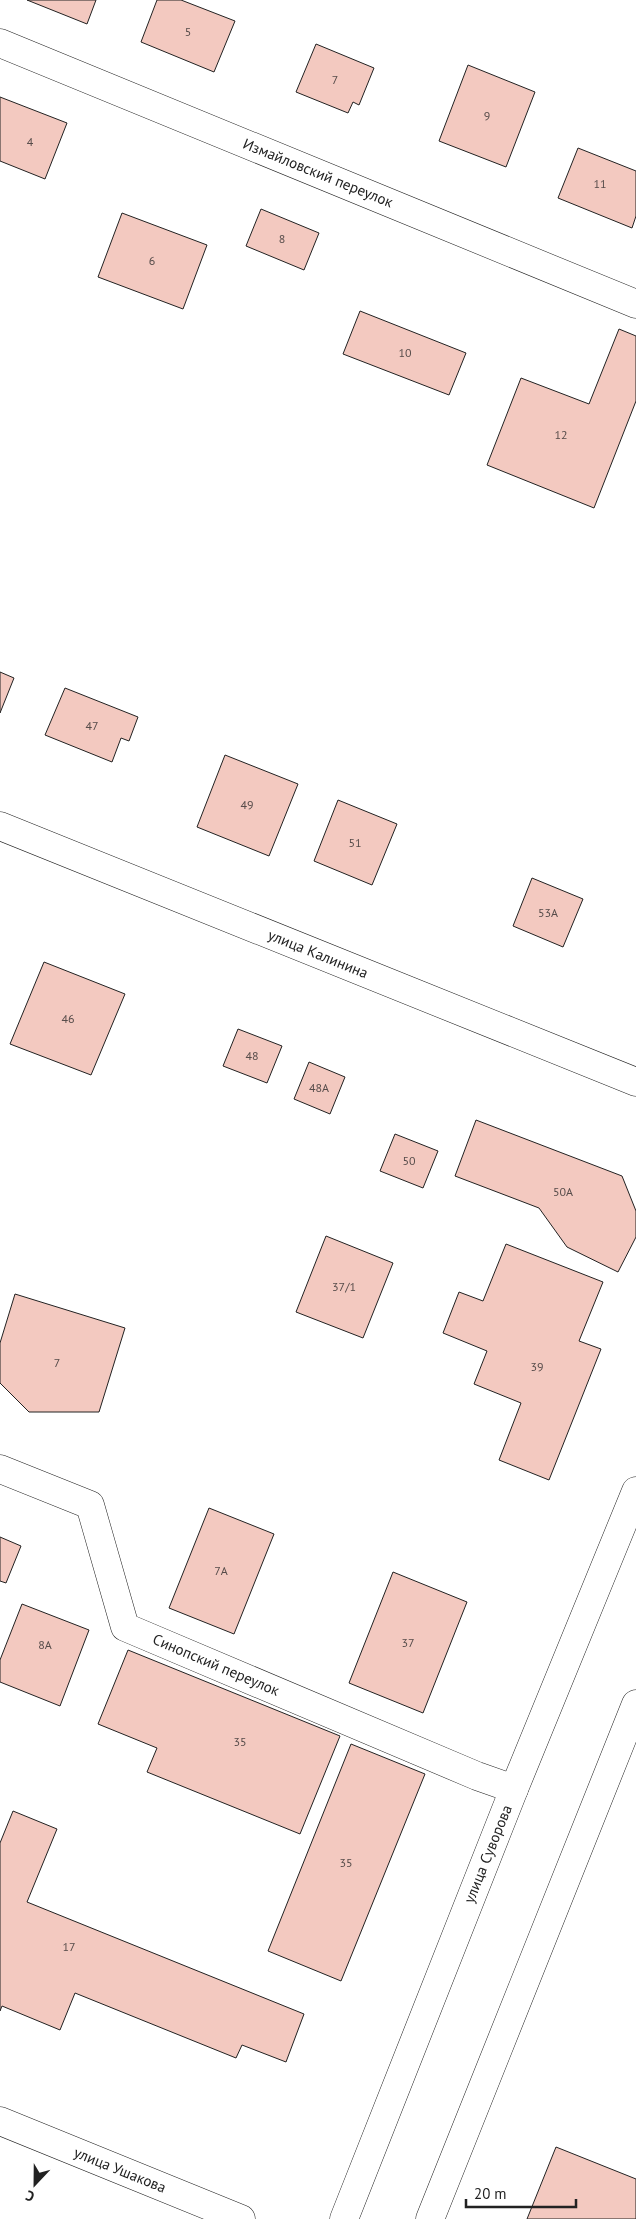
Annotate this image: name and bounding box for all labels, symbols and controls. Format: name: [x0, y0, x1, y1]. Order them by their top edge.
house number: 5: [185, 24, 191, 39]
house number: 7: [332, 72, 338, 87]
house number: 9: [484, 108, 490, 123]
house number: 4: [27, 134, 34, 149]
street label: Измайловский переулок: [240, 134, 397, 212]
house number: 11: [593, 176, 607, 191]
house number: 8: [279, 231, 285, 246]
house number: 6: [149, 253, 155, 268]
house number: 10: [398, 345, 412, 360]
house number: 12: [554, 427, 568, 442]
house number: 47: [85, 718, 99, 733]
house number: 49: [240, 797, 254, 812]
house number: 51: [348, 835, 362, 850]
house number: 53А: [538, 905, 558, 920]
street label: улица Калинина: [265, 925, 371, 982]
house number: 46: [61, 1011, 75, 1026]
house number: 48: [245, 1048, 259, 1063]
house number: 48А: [309, 1080, 329, 1095]
house number: 50: [402, 1153, 416, 1168]
house number: 50А: [553, 1184, 573, 1199]
house number: 37/1: [332, 1279, 356, 1294]
house number: 7: [54, 1355, 60, 1370]
house number: 39: [530, 1359, 544, 1374]
house number: 7А: [214, 1563, 228, 1578]
street label: Синопский переулок: [150, 1629, 283, 1700]
house number: 37: [401, 1635, 415, 1650]
house number: 8А: [38, 1637, 52, 1652]
house number: 35: [233, 1734, 247, 1749]
street label: улица Суворова: [459, 1802, 516, 1906]
house number: 35: [339, 1855, 353, 1870]
house number: 17: [62, 1939, 76, 1954]
street label: улица Ушакова: [71, 2142, 169, 2197]
north arrow: [10, 2159, 60, 2209]
scale bar: [466, 2176, 576, 2208]
text: 20 m: [474, 2184, 507, 2203]
text: С: [23, 2186, 37, 2206]

